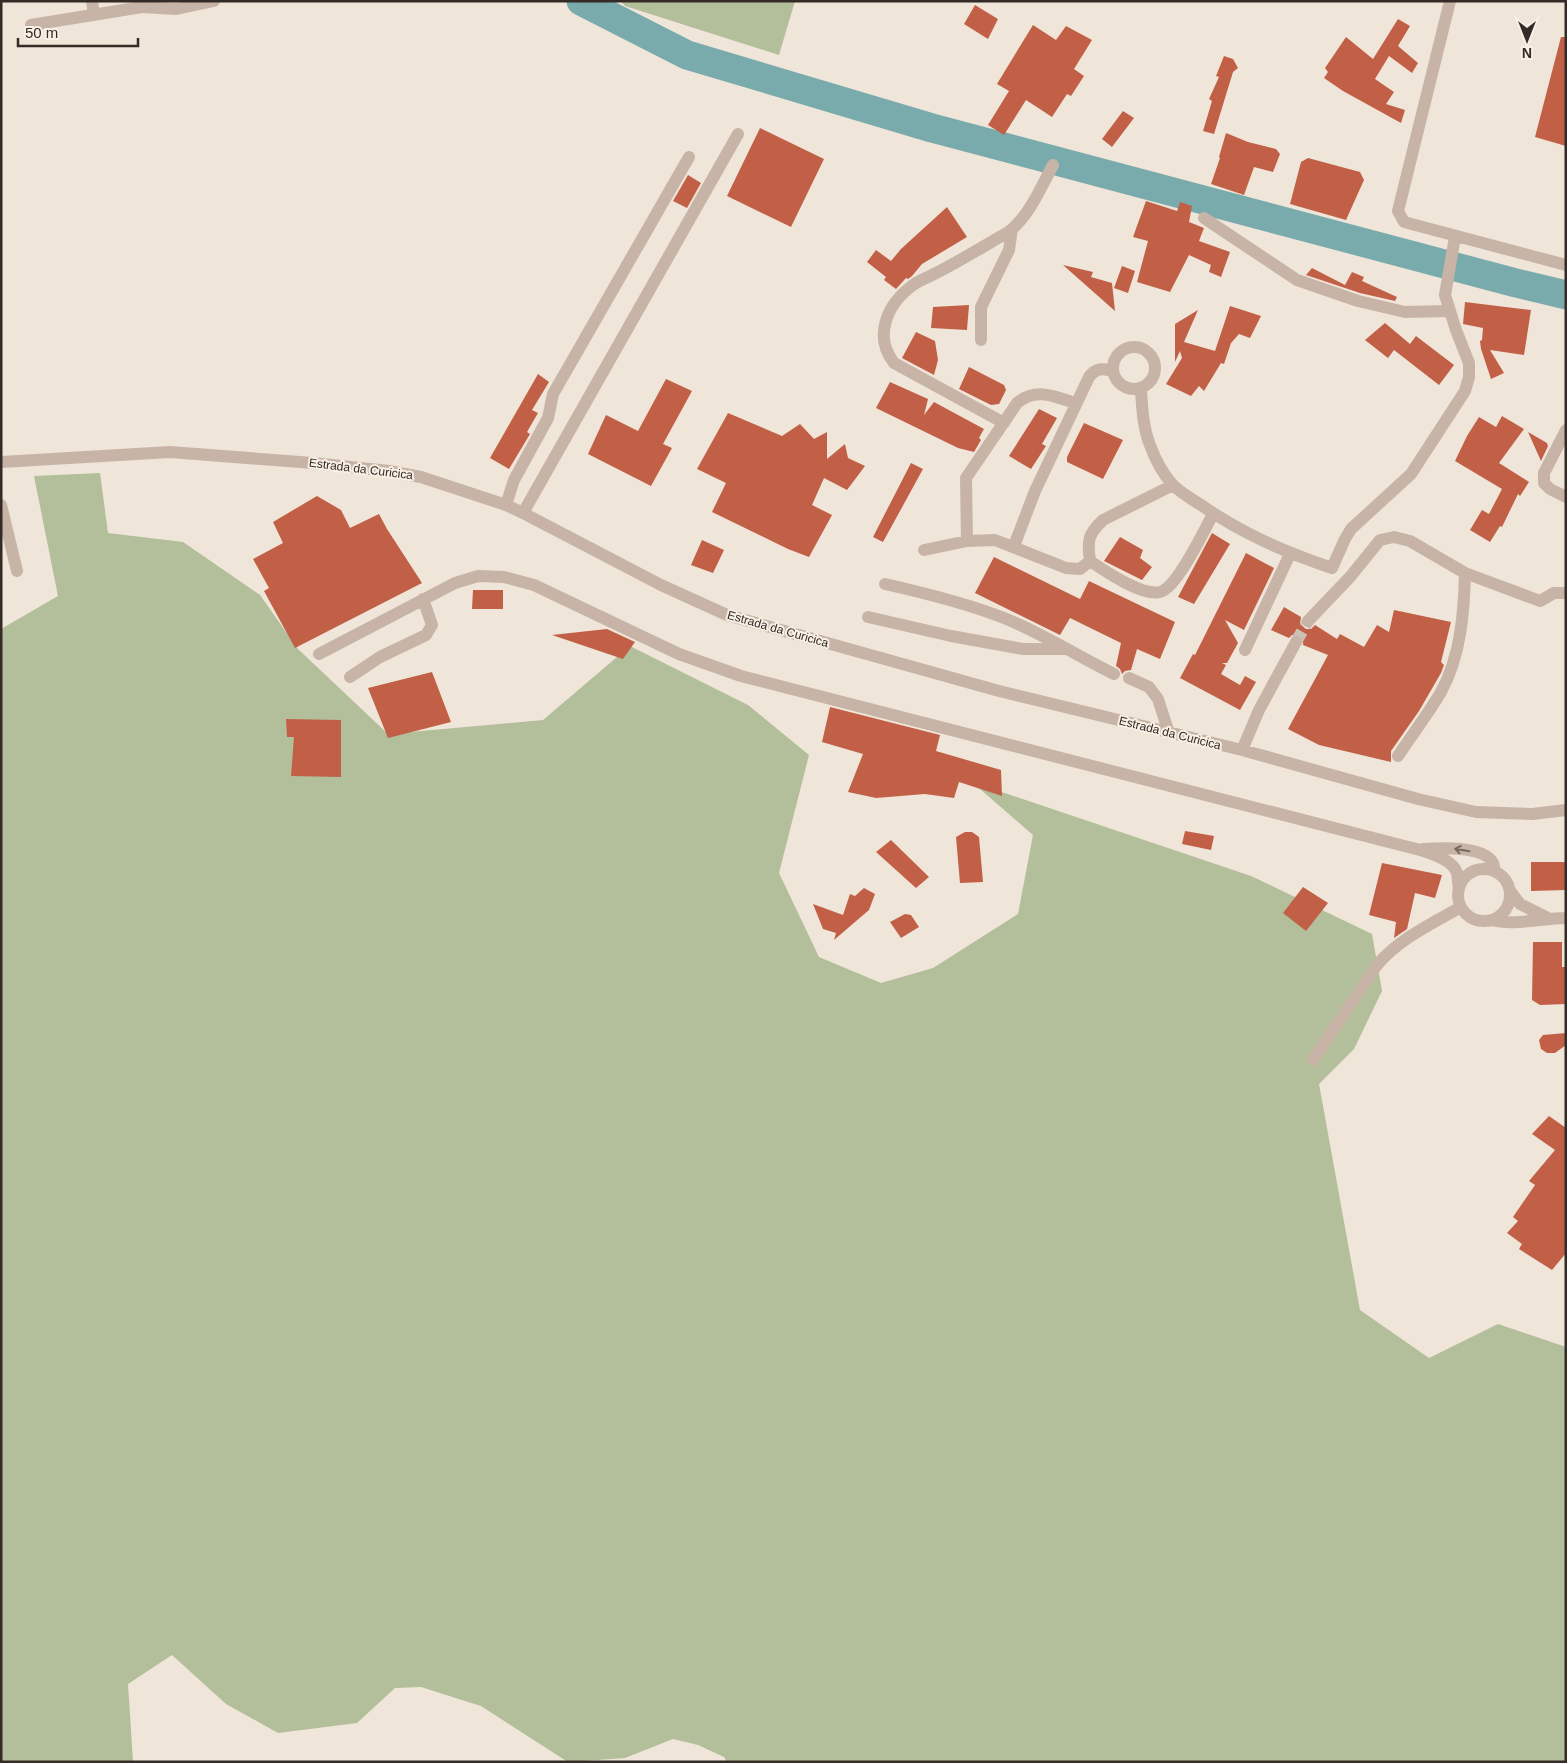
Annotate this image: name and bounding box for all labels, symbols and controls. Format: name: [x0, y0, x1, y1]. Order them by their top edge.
scale bar: [18, 15, 138, 47]
north arrow: [1502, 15, 1552, 65]
text: 50 m: [25, 24, 58, 41]
text: N: [1522, 45, 1532, 61]
street label: Estrada da Curicica: [308, 456, 414, 482]
street label: Estrada da Curicica: [726, 608, 831, 650]
street label: Estrada da Curicica: [1118, 714, 1223, 753]
one-way arrow: [1455, 844, 1471, 854]

